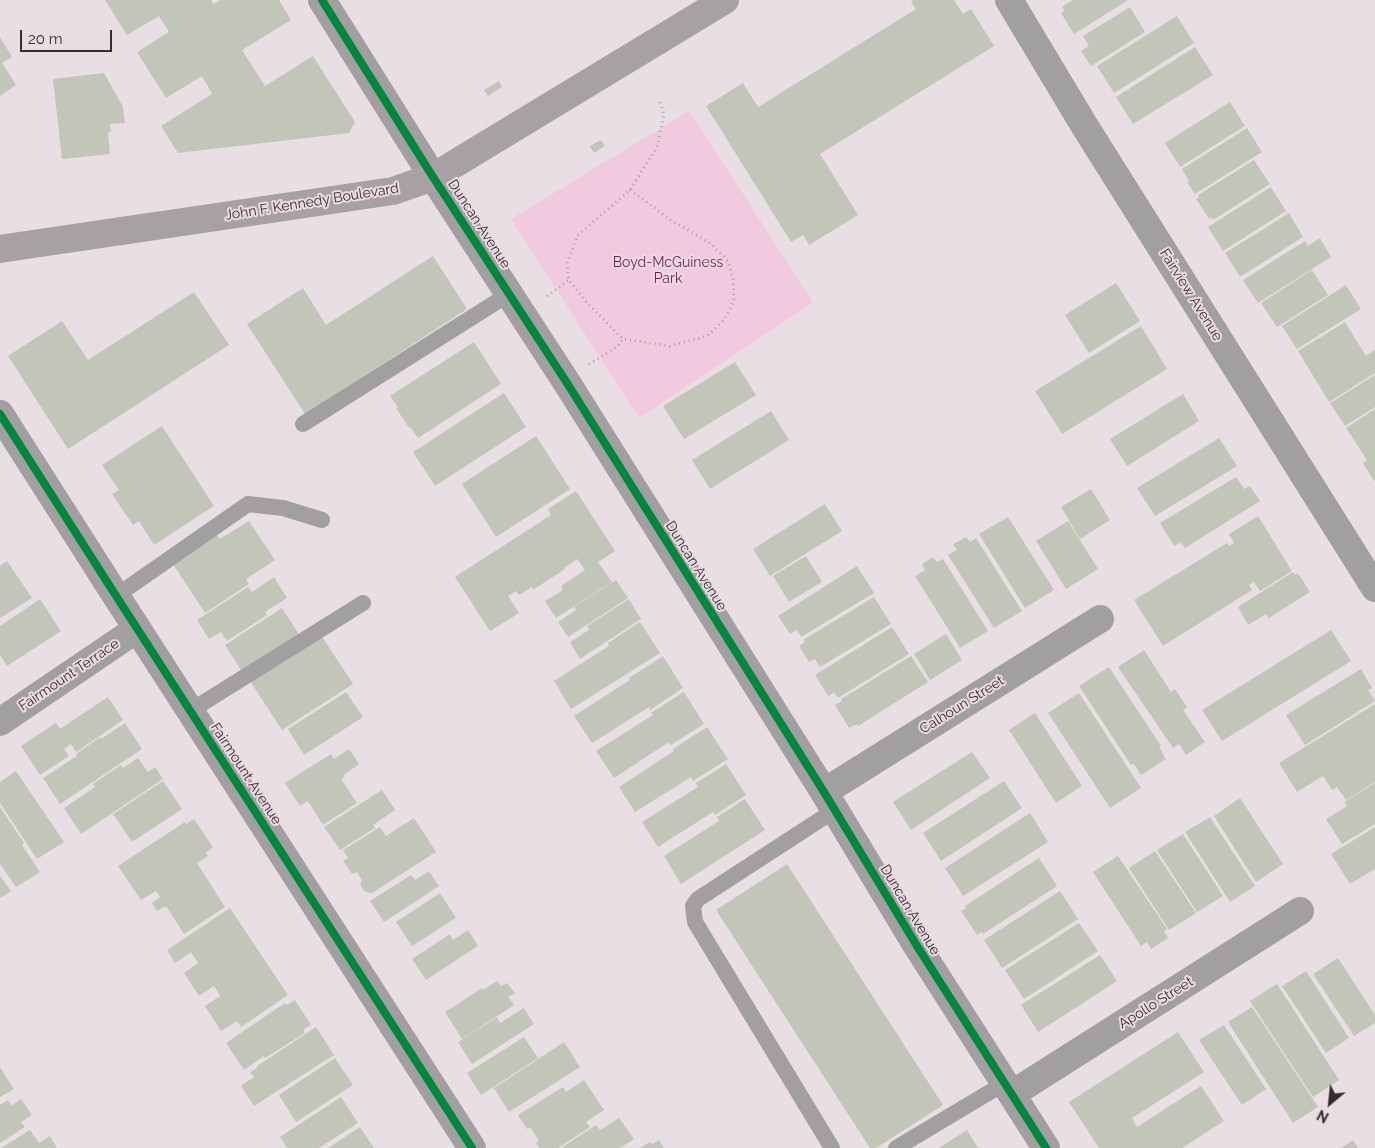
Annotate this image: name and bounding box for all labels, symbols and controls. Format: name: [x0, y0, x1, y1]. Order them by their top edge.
scale bar: [22, 20, 115, 52]
text: 20 m: [28, 30, 63, 48]
street label: Duncan Avenue: [444, 176, 514, 272]
street label: John F. Kennedy Boulevard: [224, 180, 400, 224]
street label: Fairview Avenue: [1156, 246, 1226, 344]
park label: Boyd-McGuiness Park: [613, 255, 723, 288]
street label: Duncan Avenue: [662, 518, 730, 614]
street label: Fairmount Terrace: [16, 635, 122, 715]
street label: Calhoun Street: [917, 672, 1007, 738]
street label: Fairmount Avenue: [207, 720, 285, 828]
street label: Duncan Avenue: [876, 862, 944, 958]
street label: Apollo Street: [1116, 973, 1196, 1033]
north arrow: [1305, 1078, 1355, 1128]
text: N: [1314, 1107, 1331, 1126]

